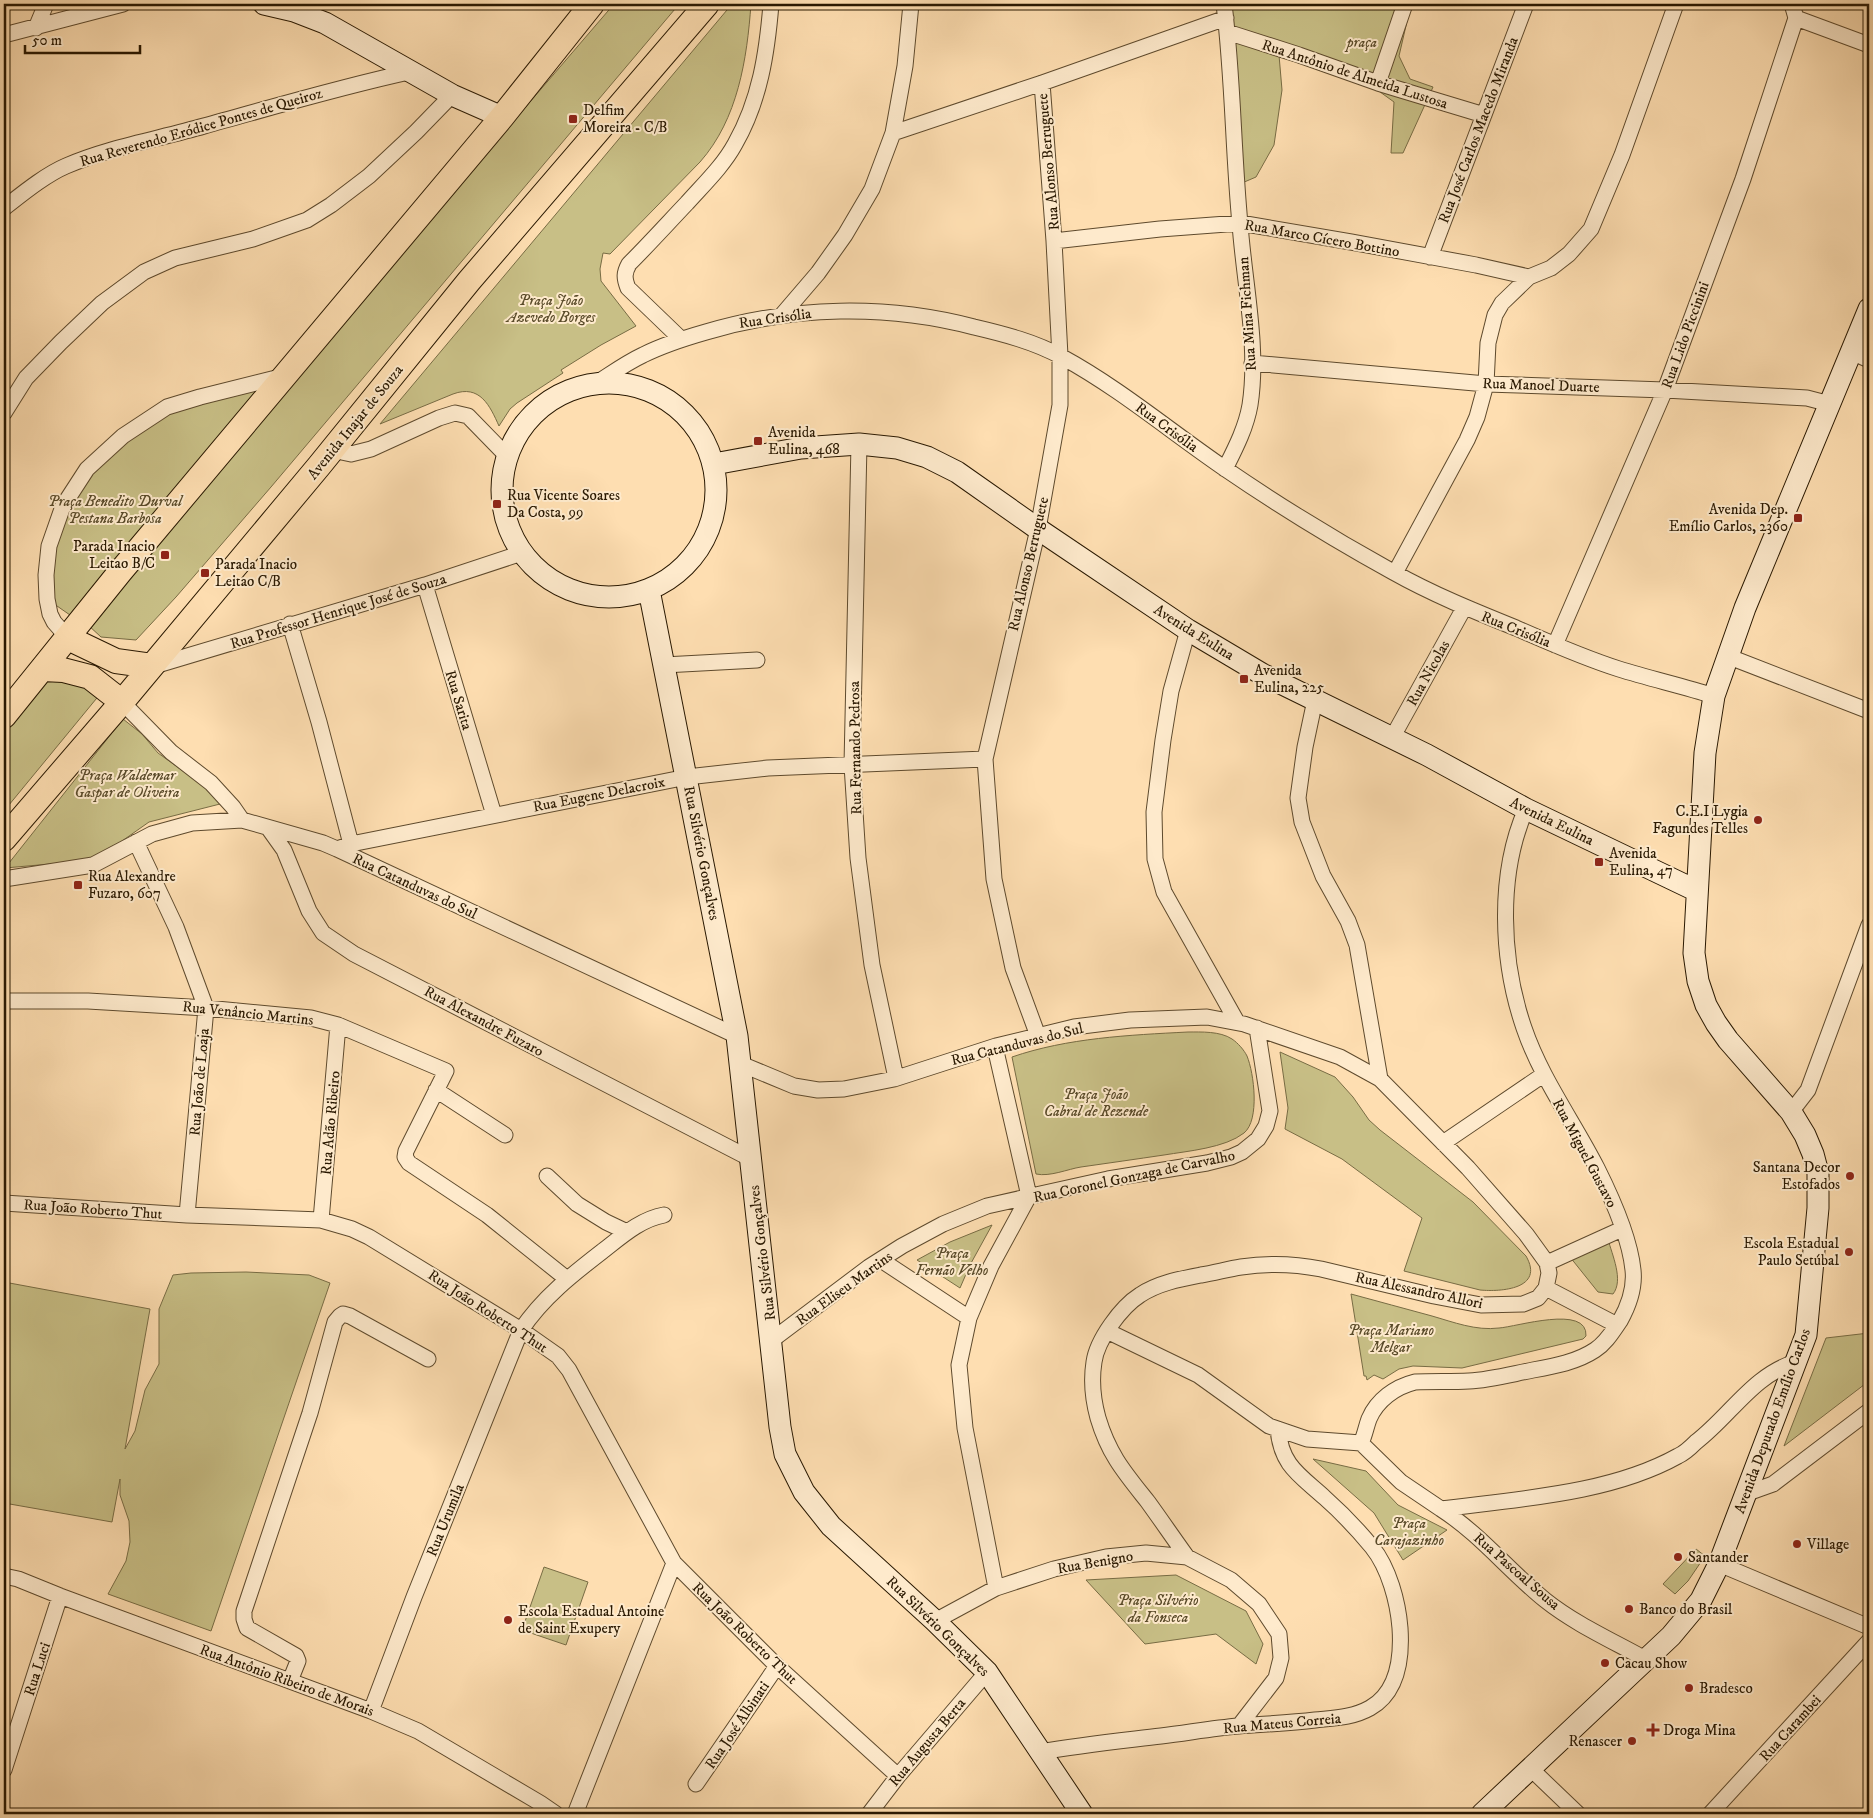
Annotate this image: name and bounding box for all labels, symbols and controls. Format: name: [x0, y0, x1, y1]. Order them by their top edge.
scale bar: [25, 22, 140, 54]
text: 50 m: [32, 31, 62, 50]
park label: praça: [1344, 33, 1377, 52]
street label: Rua José Carlos Macedo Miranda: [1434, 34, 1523, 226]
street label: Rua Antônio de Almeida Lustosa: [1260, 35, 1451, 114]
street label: Rua Reverendo Eródice Pontes de Queiroz: [78, 84, 325, 171]
street label: Rua Alonso Berruguete: [1033, 93, 1064, 231]
place label: Delfim Moreira - C/B: [583, 101, 667, 137]
marker: Delfim Moreira - C/B: [567, 113, 579, 125]
street label: Rua Marco Cícero Bottino: [1243, 215, 1401, 262]
street label: Rua Mina Fichman: [1234, 256, 1261, 372]
street label: Rua Lido Piccinini: [1657, 279, 1714, 391]
park label: Praça João Azevedo Borges: [505, 291, 596, 327]
street label: Rua Crisólia: [738, 304, 813, 333]
street label: Avenida Inajar de Souza: [303, 361, 408, 484]
street label: Rua Manoel Duarte: [1482, 374, 1600, 397]
street label: Rua Crisólia: [1132, 398, 1202, 457]
place label: Avenida Eulina, 468: [768, 423, 840, 459]
marker: Avenida Eulina, 468: [752, 435, 764, 447]
place label: Rua Vicente Soares Da Costa, 99: [507, 486, 620, 522]
park label: Praça Benedito Durval Pestana Barbosa: [48, 492, 184, 528]
street label: Rua Alonso Berruguete: [1004, 495, 1053, 633]
marker: Rua Vicente Soares Da Costa, 99: [491, 498, 503, 510]
place label: Avenida Dep. Emílio Carlos, 2360: [1669, 500, 1788, 536]
marker: Avenida Dep. Emílio Carlos, 2360: [1792, 512, 1804, 524]
place label: Parada Inacio Leitao B/C: [73, 537, 155, 573]
marker: Parada Inacio Leitao B/C: [159, 549, 171, 561]
place label: Parada Inacio Leitao C/B: [215, 555, 297, 591]
marker: Parada Inacio Leitao C/B: [199, 567, 211, 579]
street label: Rua Professor Henrique José de Souza: [228, 569, 449, 653]
street label: Avenida Eulina: [1150, 600, 1238, 665]
street label: Rua Crisólia: [1478, 607, 1554, 652]
street label: Rua Nicolas: [1403, 637, 1454, 709]
place label: Avenida Eulina, 225: [1254, 661, 1324, 697]
street label: Rua Sarita: [440, 668, 477, 733]
marker: Avenida Eulina, 225: [1238, 673, 1250, 685]
street label: Rua Fernando Pedrosa: [845, 680, 866, 815]
park label: Praça Waldemar Gaspar de Oliveira: [74, 766, 180, 802]
street label: Rua Eugene Delacroix: [531, 772, 667, 817]
street label: Rua Silvério Gonçalves: [679, 784, 724, 922]
street label: Avenida Eulina: [1507, 793, 1598, 850]
place label: C.E.I Lygia Fagundes Telles: [1652, 802, 1749, 838]
marker: C.E.I Lygia Fagundes Telles: [1752, 814, 1764, 826]
place label: Avenida Eulina, 47: [1609, 844, 1673, 880]
street label: Rua Catanduvas do Sul: [349, 849, 481, 924]
marker: Avenida Eulina, 47: [1593, 856, 1605, 868]
place label: Rua Alexandre Fuzaro, 607: [88, 867, 176, 903]
marker: Rua Alexandre Fuzaro, 607: [72, 879, 84, 891]
street label: Rua Alexandre Fuzaro: [421, 982, 547, 1061]
street label: Rua Venâncio Martins: [181, 997, 314, 1030]
street label: Rua Catanduvas do Sul: [949, 1019, 1086, 1070]
street label: Rua João de Loaja: [185, 1027, 214, 1137]
street label: Rua Adão Ribeiro: [316, 1070, 345, 1176]
park label: Praça João Cabral de Rezende: [1044, 1085, 1149, 1121]
street label: Rua Miguel Gustavo: [1548, 1096, 1621, 1211]
street label: Rua Coronel Gonzaga de Carvalho: [1032, 1146, 1237, 1207]
place label: Santana Decor Estofados: [1753, 1158, 1840, 1194]
marker: Santana Decor Estofados: [1844, 1170, 1856, 1182]
street label: Rua Silvério Gonçalves: [745, 1184, 780, 1322]
street label: Rua João Roberto Thut: [23, 1195, 163, 1224]
place label: Escola Estadual Paulo Setúbal: [1743, 1234, 1839, 1270]
park label: Praça Fernão Velho: [916, 1244, 989, 1280]
marker: Escola Estadual Paulo Setúbal: [1843, 1246, 1855, 1258]
street label: Rua Eliseu Martins: [792, 1247, 896, 1330]
street label: Rua João Roberto Thut: [424, 1266, 551, 1357]
street label: Rua Alessandro Allori: [1353, 1268, 1485, 1313]
park label: Praça Mariano Melgar: [1348, 1321, 1434, 1357]
street label: Avenida Deputado Emílio Carlos: [1730, 1326, 1815, 1516]
street label: Rua Urumila: [422, 1480, 469, 1559]
park label: Praça Carajazinho: [1374, 1514, 1444, 1550]
street label: Rua Pascoal Sousa: [1469, 1529, 1564, 1615]
place label: Village: [1806, 1535, 1849, 1554]
marker: Village: [1791, 1538, 1803, 1550]
street label: Rua Benigno: [1056, 1546, 1134, 1578]
place label: Santander: [1688, 1548, 1749, 1567]
marker: Santander: [1672, 1551, 1684, 1563]
street label: Rua Silvério Gonçalves: [882, 1572, 993, 1681]
street label: Rua João Roberto Thut: [688, 1578, 801, 1689]
park label: Praça Silvério da Fonseca: [1118, 1591, 1199, 1627]
place label: Banco do Brasil: [1639, 1600, 1733, 1619]
place label: Escola Estadual Antoine de Saint Exupery: [518, 1602, 664, 1638]
marker: Banco do Brasil: [1623, 1603, 1635, 1615]
marker: Escola Estadual Antoine de Saint Exupery: [502, 1614, 514, 1626]
street label: Rua Luci: [20, 1640, 55, 1698]
street label: Rua Antônio Ribeiro de Morais: [197, 1640, 377, 1721]
place label: Cacau Show: [1615, 1654, 1688, 1673]
marker: Cacau Show: [1599, 1657, 1611, 1669]
street label: Rua José Albinati: [701, 1678, 774, 1773]
place label: Bradesco: [1699, 1679, 1753, 1698]
marker: Bradesco: [1683, 1682, 1695, 1694]
street label: Rua Carambei: [1755, 1691, 1825, 1766]
street label: Rua Augusta Berta: [885, 1694, 970, 1791]
street label: Rua Mateus Correia: [1222, 1709, 1342, 1738]
place label: Droga Mina: [1663, 1721, 1736, 1740]
marker: Droga Mina: [1647, 1724, 1659, 1736]
place label: Renascer: [1568, 1732, 1622, 1751]
marker: Renascer: [1626, 1735, 1638, 1747]

